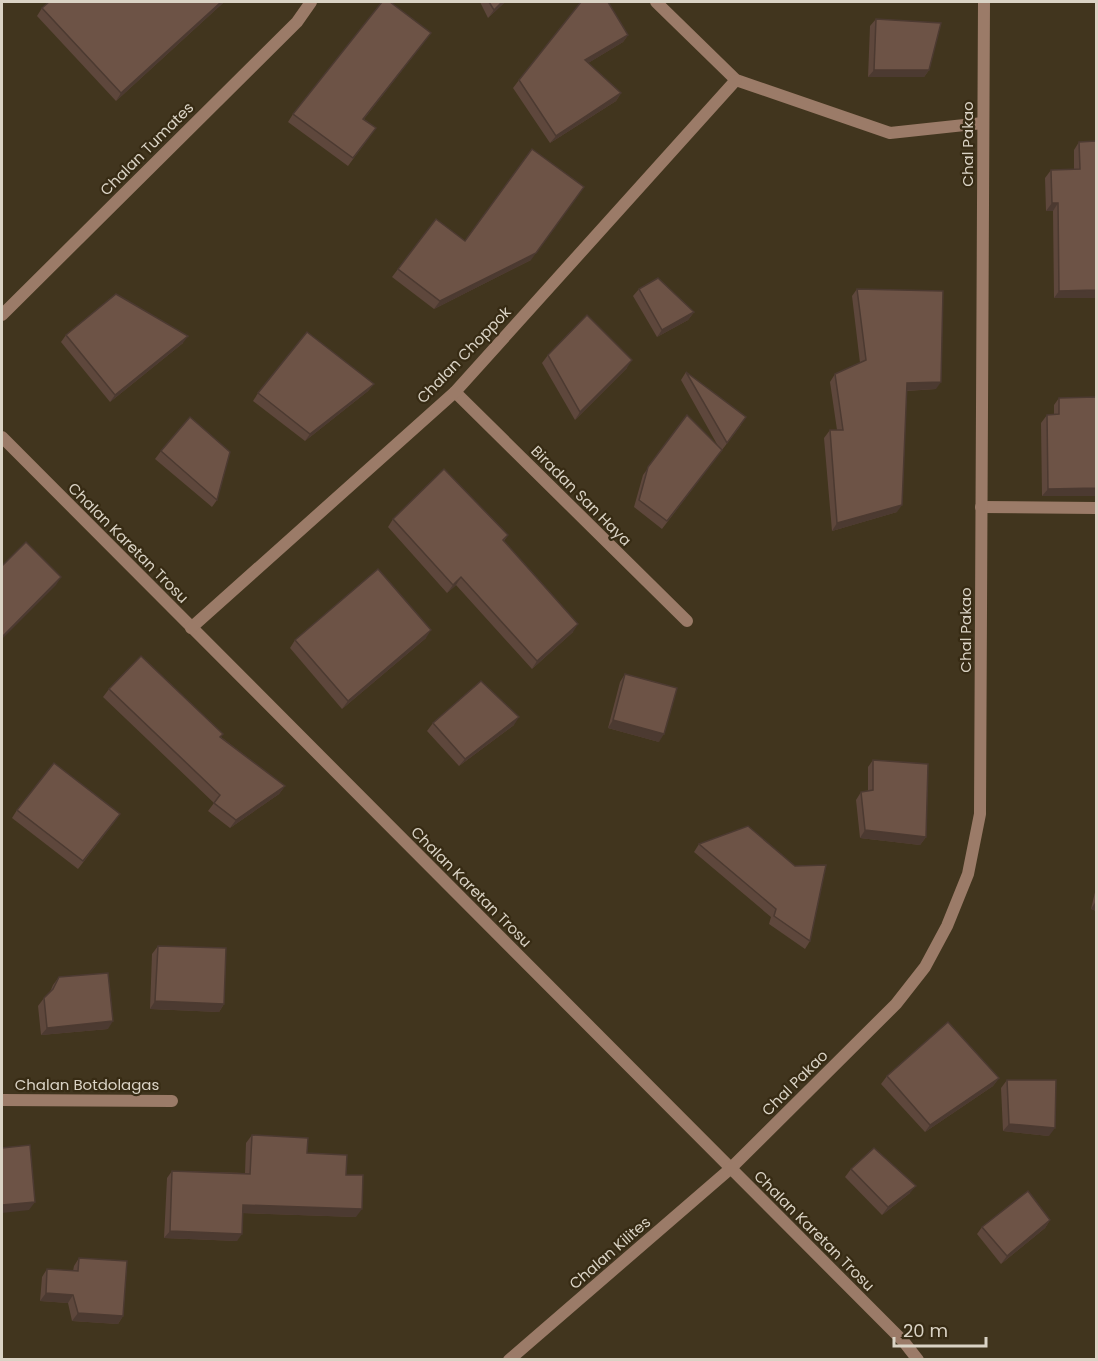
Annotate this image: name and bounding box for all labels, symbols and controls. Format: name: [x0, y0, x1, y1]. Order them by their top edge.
street label: Chalan Tumates: [95, 97, 198, 200]
street label: Chal Pakao: [957, 101, 978, 187]
street label: Chalan Choppok: [412, 301, 516, 408]
street label: Biradan San Haya: [526, 441, 636, 551]
street label: Chalan Karetan Trosu: [63, 478, 193, 608]
street label: Chal Pakao: [955, 587, 976, 673]
street label: Chalan Karetan Trosu: [406, 822, 536, 952]
street label: Chal Pakao: [757, 1045, 832, 1120]
street label: Chalan Botdolagas: [15, 1074, 160, 1095]
street label: Chalan Karetan Trosu: [749, 1166, 879, 1296]
street label: Chalan Kilites: [565, 1211, 655, 1294]
scale bar: [894, 1310, 986, 1348]
text: 20 m: [903, 1318, 948, 1343]

